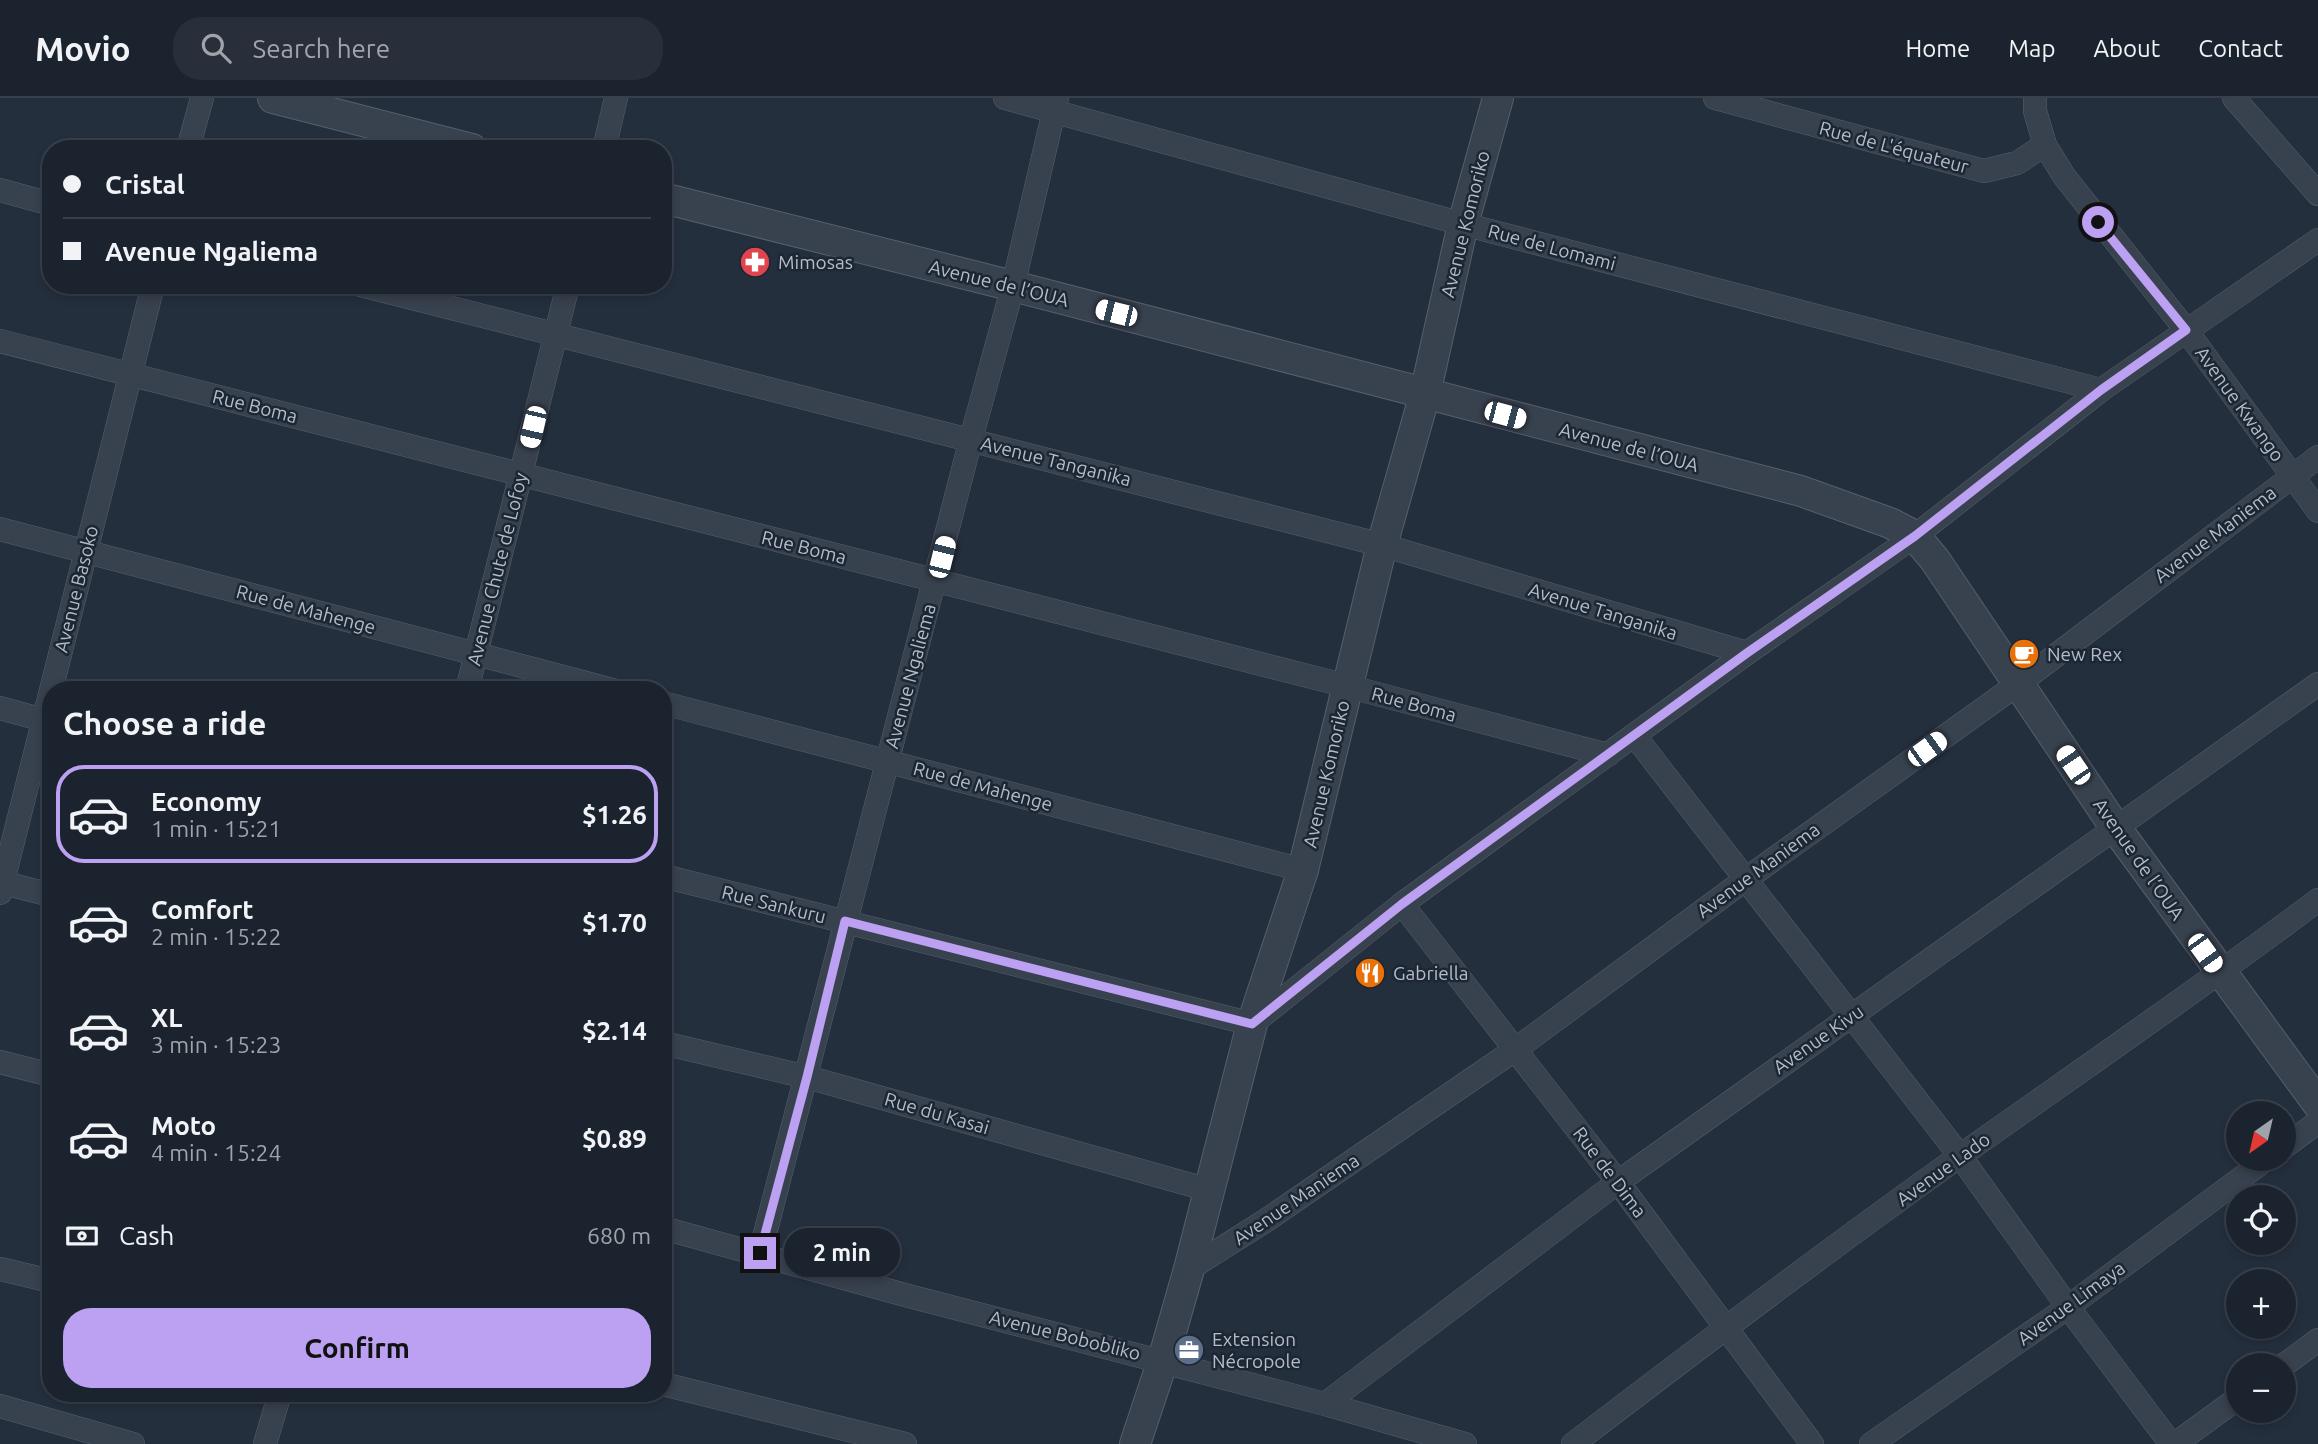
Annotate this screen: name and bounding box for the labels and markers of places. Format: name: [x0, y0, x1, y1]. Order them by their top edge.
pharmacy icon: Mimosas: [738, 245, 772, 279]
place label: Mimosas: [778, 251, 853, 273]
cafe icon: New Rex: [2007, 637, 2041, 671]
place label: New Rex: [2047, 643, 2122, 665]
restaurant icon: Gabriella: [1353, 956, 1387, 990]
place label: Gabriella: [1393, 962, 1469, 984]
place label: Extension Nécropole: [1212, 1328, 1301, 1372]
office icon: Extension Nécropole: [1172, 1333, 1206, 1367]

